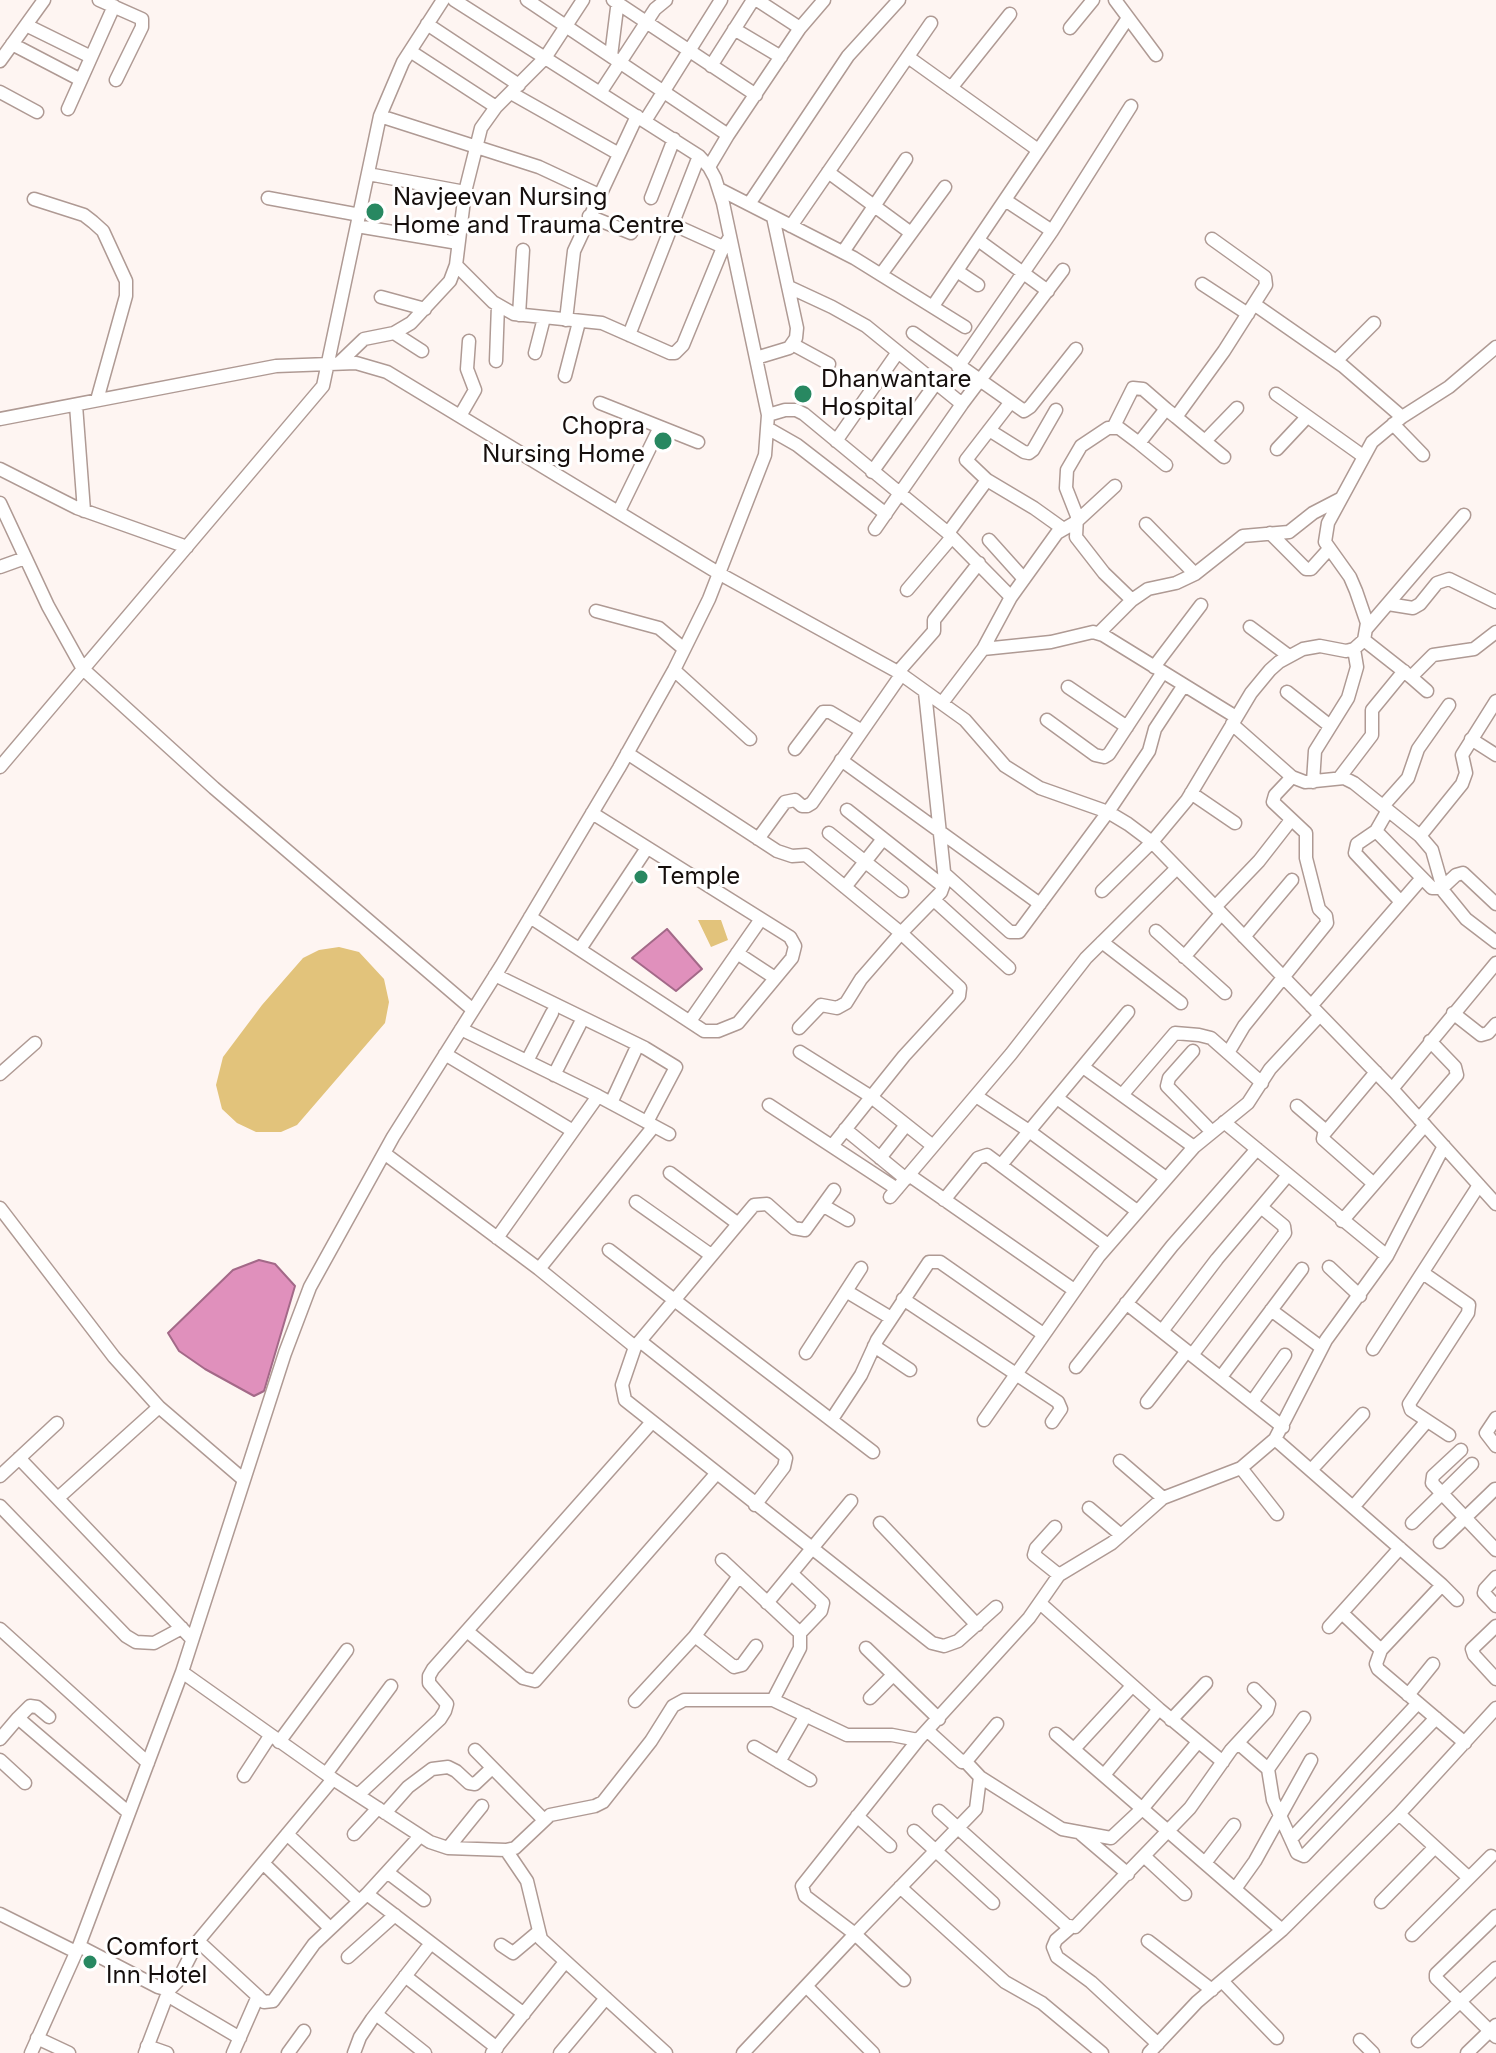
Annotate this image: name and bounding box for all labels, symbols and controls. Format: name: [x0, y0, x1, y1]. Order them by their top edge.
place label: Navjeevan Nursing Home and Trauma Centre: [393, 184, 684, 240]
marker: Navjeevan Nursing Home and Trauma Centre: [364, 201, 386, 223]
place label: Dhanwantare Hospital: [821, 366, 972, 422]
marker: Dhanwantare Hospital: [792, 383, 814, 405]
place label: Chopra Nursing Home: [482, 413, 645, 469]
marker: Chopra Nursing Home: [652, 430, 674, 452]
place label: Temple: [657, 863, 740, 891]
marker: Temple: [632, 868, 650, 886]
place label: Comfort Inn Hotel: [106, 1934, 207, 1990]
marker: Comfort Inn Hotel: [81, 1953, 99, 1971]

